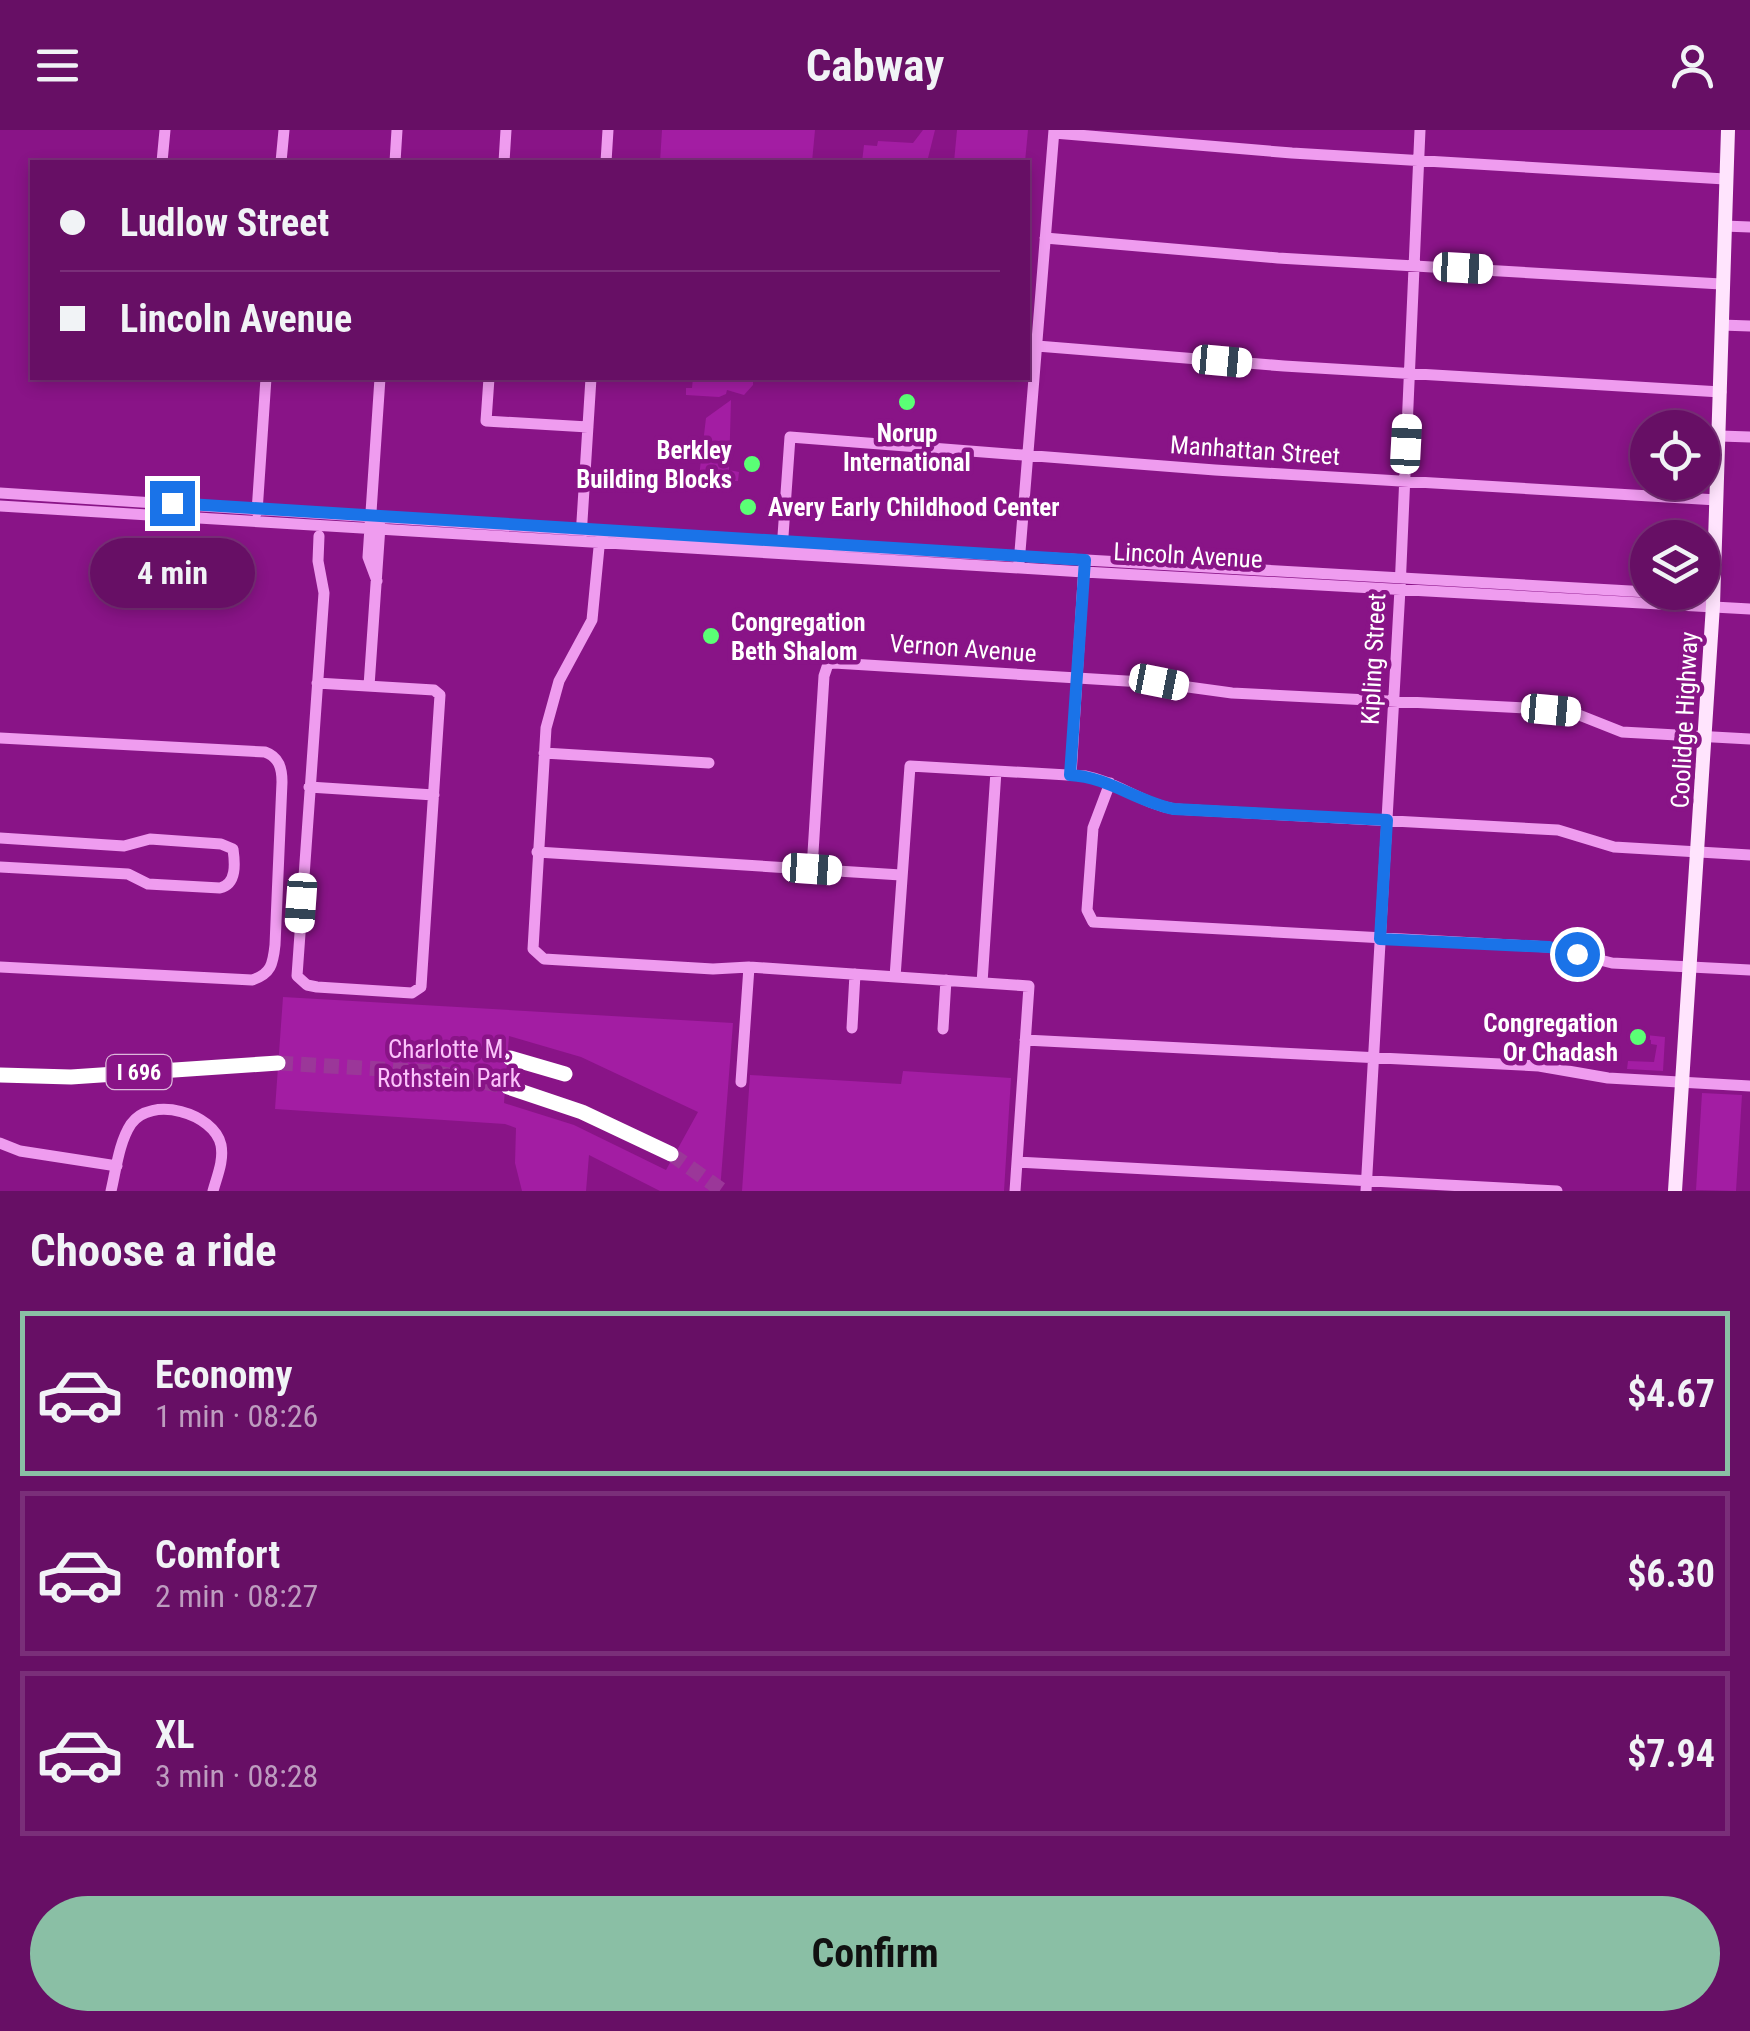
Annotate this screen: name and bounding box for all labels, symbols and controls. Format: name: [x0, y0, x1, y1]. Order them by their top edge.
icon: menu: [30, 38, 85, 93]
icon: person: [1665, 38, 1720, 93]
text: Cabway: [806, 39, 944, 92]
text: Ludlow Street: [120, 201, 329, 245]
car: [1432, 251, 1494, 285]
text: Lincoln Avenue: [120, 297, 352, 341]
car: [1191, 343, 1253, 379]
marker: Norup International: [896, 391, 918, 413]
map controls: [1630, 410, 1720, 610]
button: locate: [1630, 410, 1720, 500]
car: [1389, 413, 1423, 475]
place label: Norup International: [843, 419, 971, 477]
street label: Manhattan Street: [1169, 430, 1341, 471]
place label: Berkley Building Blocks: [576, 436, 732, 494]
marker: Berkley Building Blocks: [741, 453, 763, 475]
route end: [150, 481, 195, 526]
place label: Avery Early Childhood Center: [768, 493, 1060, 522]
marker: Avery Early Childhood Center: [737, 496, 759, 518]
button: layers: [1630, 520, 1720, 610]
street label: Lincoln Avenue: [1113, 537, 1263, 574]
callout: 4 min: [90, 538, 254, 608]
text: 4 min: [137, 554, 208, 592]
street label: Kipling Street: [1356, 592, 1391, 726]
place label: Congregation Beth Shalom: [731, 608, 866, 666]
marker: Congregation Beth Shalom: [700, 625, 722, 647]
street label: Vernon Avenue: [888, 629, 1037, 668]
street label: Coolidge Highway: [1665, 631, 1704, 809]
car: [1127, 662, 1191, 702]
car: [1520, 692, 1582, 728]
car: [781, 852, 843, 886]
car: [284, 872, 318, 934]
route start: [1555, 932, 1600, 977]
place label: Congregation Or Chadash: [1483, 1009, 1618, 1067]
marker: Congregation Or Chadash: [1627, 1026, 1649, 1048]
park label: Charlotte M. Rothstein Park: [377, 1035, 522, 1093]
road number: I 696: [106, 1055, 172, 1089]
text: Choose a ride: [30, 1224, 277, 1277]
icon: car: [35, 1349, 125, 1439]
text: Economy: [155, 1353, 292, 1397]
text: $4.67: [1627, 1372, 1715, 1416]
text: 1 min · 08:26: [155, 1397, 318, 1435]
icon: car: [35, 1529, 125, 1619]
text: Comfort: [155, 1533, 280, 1577]
text: $6.30: [1627, 1552, 1715, 1596]
text: 2 min · 08:27: [155, 1577, 318, 1615]
icon: car: [35, 1709, 125, 1799]
text: XL: [155, 1713, 194, 1757]
text: $7.94: [1627, 1732, 1715, 1776]
text: 3 min · 08:28: [155, 1757, 318, 1795]
button: Confirm: [30, 1896, 1720, 2011]

